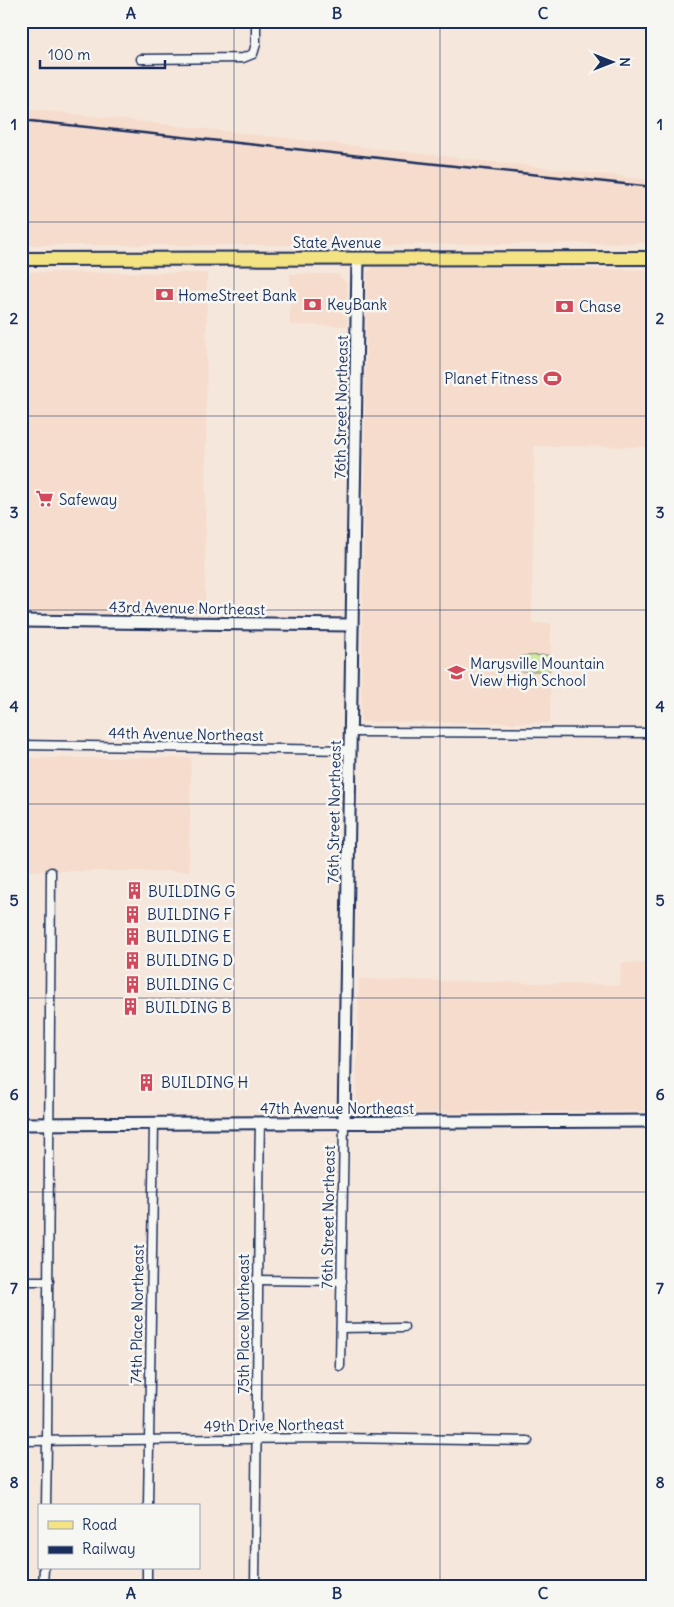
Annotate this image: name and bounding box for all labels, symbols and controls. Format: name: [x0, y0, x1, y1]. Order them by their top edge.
text: A: [126, 3, 136, 23]
text: B: [332, 3, 343, 23]
text: C: [538, 3, 549, 23]
scale bar: [40, 38, 165, 70]
north arrow: [586, 38, 636, 88]
text: 100 m: [48, 45, 90, 64]
text: N: [616, 57, 634, 67]
text: 1: [11, 114, 17, 134]
text: 1: [657, 114, 663, 134]
street label: State Avenue: [293, 233, 381, 252]
bank icon: HomeStreet Bank: [154, 285, 174, 305]
place label: HomeStreet Bank: [178, 286, 297, 305]
bank icon: KeyBank: [303, 294, 323, 314]
place label: KeyBank: [327, 295, 387, 314]
bank icon: Chase: [555, 296, 575, 316]
place label: Chase: [579, 297, 621, 316]
text: 2: [10, 308, 19, 328]
text: 2: [656, 308, 665, 328]
street label: 76th Street Northeast: [330, 335, 352, 479]
sports icon: Planet Fitness: [542, 368, 562, 388]
place label: Planet Fitness: [444, 369, 538, 388]
supermarket icon: Safeway: [35, 489, 55, 509]
place label: Safeway: [59, 490, 117, 509]
text: 3: [9, 502, 19, 522]
text: 3: [655, 502, 665, 522]
street label: 43rd Avenue Northeast: [109, 597, 265, 619]
place label: Marysville Mountain View High School: [470, 654, 605, 690]
school or university icon: Marysville Mountain View High School: [446, 662, 466, 682]
text: 4: [9, 696, 19, 716]
text: 4: [655, 696, 665, 716]
street label: 44th Avenue Northeast: [108, 723, 264, 745]
street label: 76th Street Northeast: [323, 740, 345, 884]
building icon: BUILDING G: [124, 881, 144, 901]
place label: BUILDING G: [148, 882, 235, 901]
text: 5: [9, 890, 19, 910]
text: 5: [655, 890, 665, 910]
building icon: BUILDING F: [123, 904, 143, 924]
place label: BUILDING F: [147, 905, 232, 924]
building icon: BUILDING E: [122, 926, 142, 946]
place label: BUILDING E: [146, 927, 231, 946]
building icon: BUILDING D: [122, 950, 142, 970]
place label: BUILDING D: [146, 951, 233, 970]
building icon: BUILDING C: [122, 974, 142, 994]
place label: BUILDING C: [146, 975, 232, 994]
building icon: BUILDING B: [121, 997, 141, 1017]
place label: BUILDING B: [145, 998, 231, 1017]
building icon: BUILDING H: [137, 1072, 157, 1092]
place label: BUILDING H: [161, 1073, 248, 1092]
text: 6: [9, 1084, 19, 1104]
text: 6: [655, 1084, 665, 1104]
street label: 47th Avenue Northeast: [260, 1099, 414, 1118]
street label: 76th Street Northeast: [317, 1145, 339, 1289]
street label: 74th Place Northeast: [126, 1244, 148, 1384]
street label: 75th Place Northeast: [234, 1254, 253, 1394]
text: 7: [10, 1278, 18, 1298]
text: 7: [656, 1278, 664, 1298]
street label: 49th Drive Northeast: [204, 1414, 344, 1436]
text: 8: [9, 1472, 19, 1492]
text: 8: [655, 1472, 665, 1492]
legend: [38, 1504, 200, 1570]
text: Road: [82, 1515, 117, 1534]
text: Railway: [82, 1539, 136, 1558]
text: A: [126, 1583, 136, 1603]
text: B: [332, 1583, 343, 1603]
text: C: [538, 1583, 549, 1603]

